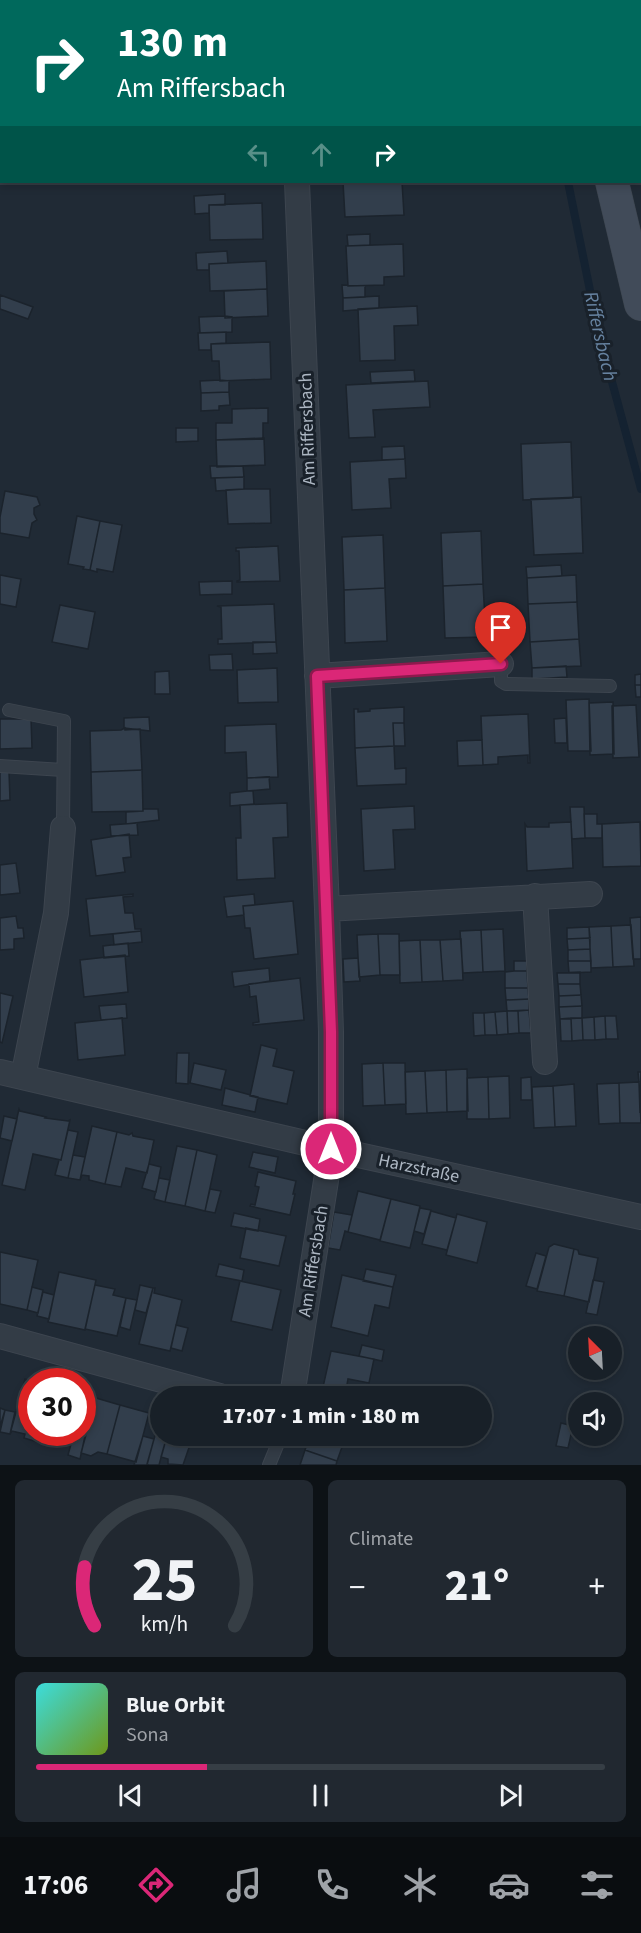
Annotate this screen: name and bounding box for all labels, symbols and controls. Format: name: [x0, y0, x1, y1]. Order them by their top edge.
text: 130 m: [117, 13, 228, 73]
icon: right: [18, 24, 96, 102]
text: Am Riffersbach: [117, 69, 286, 108]
icon: left: [242, 138, 275, 171]
icon: ahead: [305, 138, 338, 171]
icon: right: [368, 138, 401, 171]
water label: Riffersbach: [576, 288, 624, 384]
street label: Am Riffersbach: [293, 372, 322, 486]
pin: [475, 602, 526, 664]
icon: arrive: [484, 611, 517, 644]
position arrow: [299, 1117, 363, 1181]
street label: Harzstraße: [376, 1148, 462, 1189]
street label: Am Riffersbach: [292, 1204, 335, 1319]
north arrow: [568, 1326, 622, 1380]
map controls: [568, 1326, 622, 1446]
speed limit sign: 30: [18, 1368, 96, 1446]
button: sound: [568, 1392, 622, 1446]
text: 17:07 · 1 min · 180 m: [222, 1400, 420, 1432]
text: Climate: [349, 1525, 413, 1553]
text: 25: [131, 1536, 197, 1625]
text: 21°: [445, 1554, 509, 1618]
text: −: [349, 1564, 365, 1611]
text: +: [589, 1564, 605, 1611]
text: km/h: [140, 1609, 188, 1640]
text: Blue Orbit: [126, 1689, 225, 1721]
text: Sona: [126, 1721, 169, 1749]
icon: previous: [114, 1779, 147, 1812]
icon: pause: [304, 1779, 337, 1812]
icon: next: [494, 1779, 527, 1812]
icon: directions: [135, 1864, 177, 1906]
icon: music: [223, 1864, 265, 1906]
icon: phone: [311, 1864, 353, 1906]
icon: climate: [399, 1864, 441, 1906]
icon: car: [488, 1864, 530, 1906]
icon: filters: [576, 1864, 618, 1906]
text: 17:06: [23, 1866, 88, 1905]

